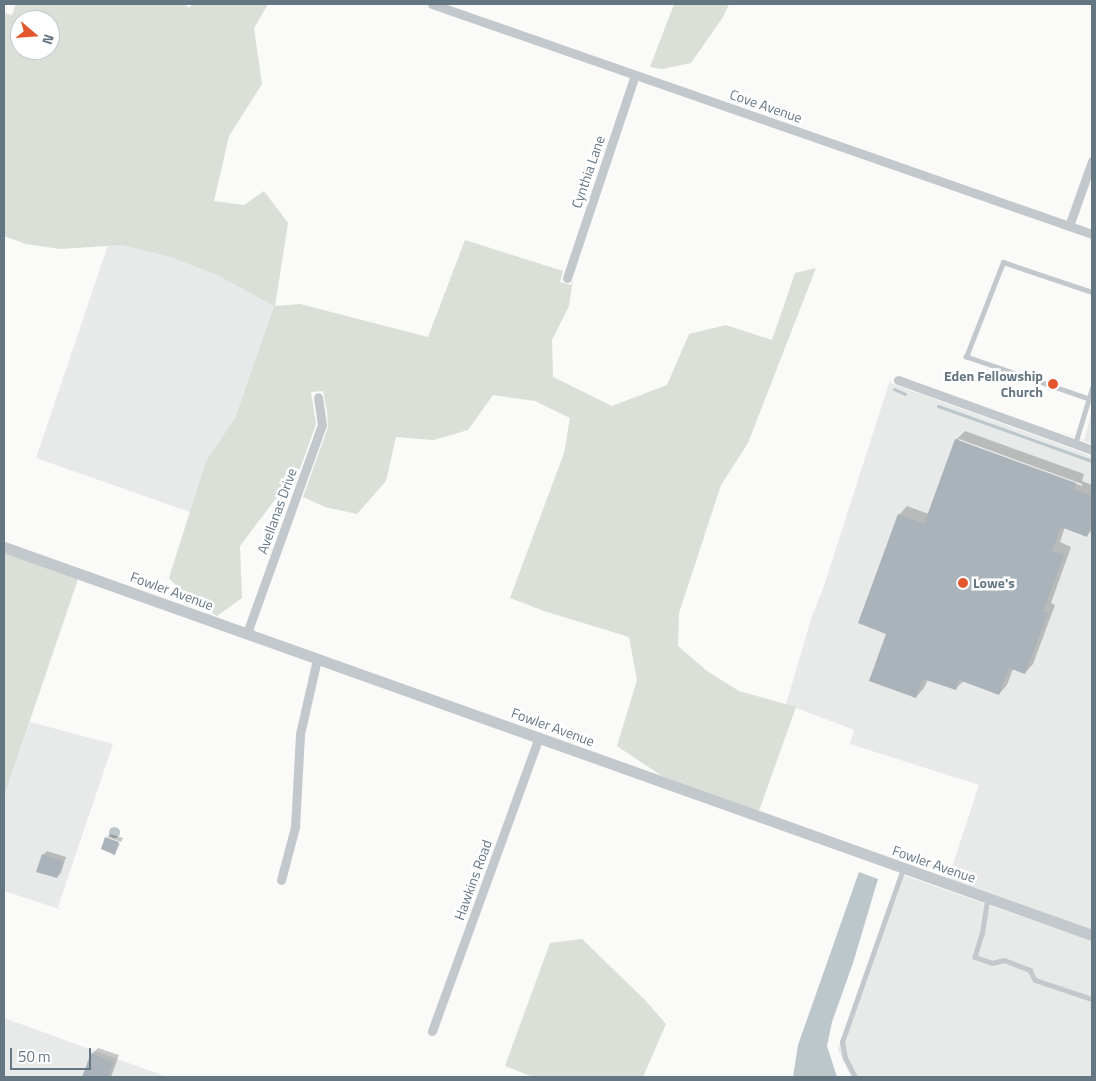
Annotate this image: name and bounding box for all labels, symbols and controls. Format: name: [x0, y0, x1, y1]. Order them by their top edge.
north arrow: [10, 10, 60, 60]
text: N: [37, 32, 60, 47]
street label: Cove Avenue: [728, 86, 804, 126]
street label: Cynthia Lane: [568, 134, 608, 210]
place label: Eden Fellowship Church: [944, 368, 1043, 401]
marker: Eden Fellowship Church: [1047, 378, 1059, 390]
street label: Avellanas Drive: [254, 466, 300, 556]
street label: Fowler Avenue: [128, 568, 216, 614]
place label: Lowe's: [973, 575, 1015, 591]
marker: Lowe's: [957, 577, 969, 589]
street label: Fowler Avenue: [509, 704, 597, 750]
street label: Hawkins Road: [451, 838, 495, 922]
street label: Fowler Avenue: [890, 842, 978, 886]
scale bar: [12, 1038, 94, 1070]
text: 50 m: [18, 1045, 51, 1068]

